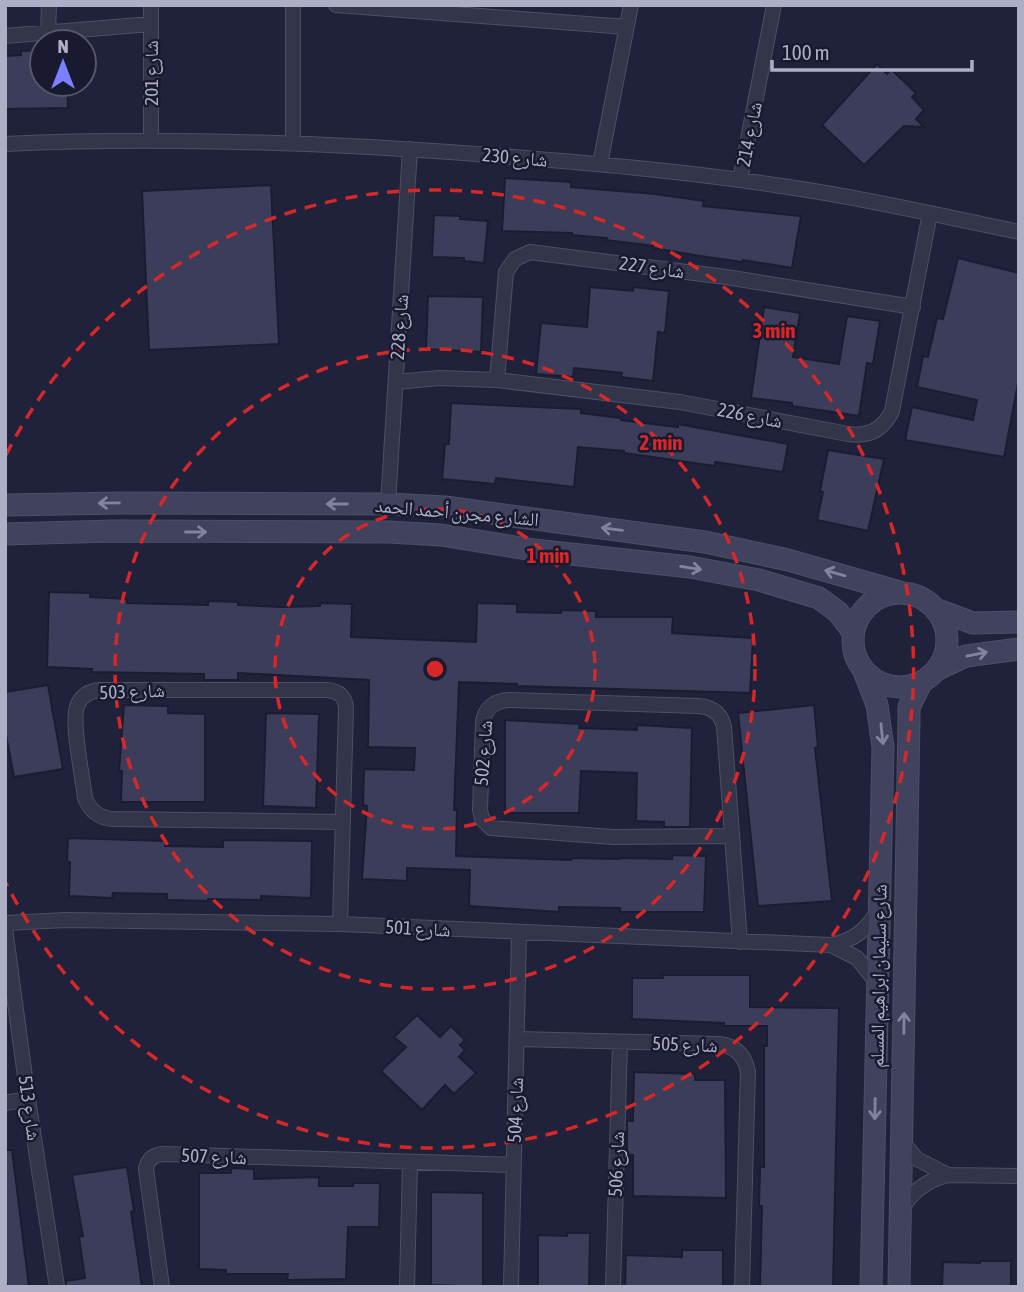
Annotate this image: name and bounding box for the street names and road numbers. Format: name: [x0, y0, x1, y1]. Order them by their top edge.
street label: شارع 201: [140, 40, 163, 106]
street label: شارع 214: [732, 100, 767, 168]
street label: شارع 230: [481, 143, 549, 172]
street label: شارع 227: [618, 252, 686, 283]
street label: شارع 228: [386, 294, 413, 361]
street label: شارع 226: [716, 398, 784, 433]
street label: الشارع مجرن أحمد الحمد: [374, 494, 540, 531]
street label: شارع 503: [99, 679, 165, 704]
street label: شارع 502: [470, 720, 497, 787]
street label: شارع سليمان ابراهيم المسلم: [865, 884, 893, 1068]
street label: شارع 501: [385, 915, 451, 942]
street label: شارع 505: [652, 1032, 718, 1057]
street label: شارع 513: [14, 1074, 45, 1142]
street label: شارع 504: [503, 1077, 528, 1143]
street label: شارع 506: [604, 1131, 629, 1197]
street label: شارع 507: [181, 1144, 247, 1169]

